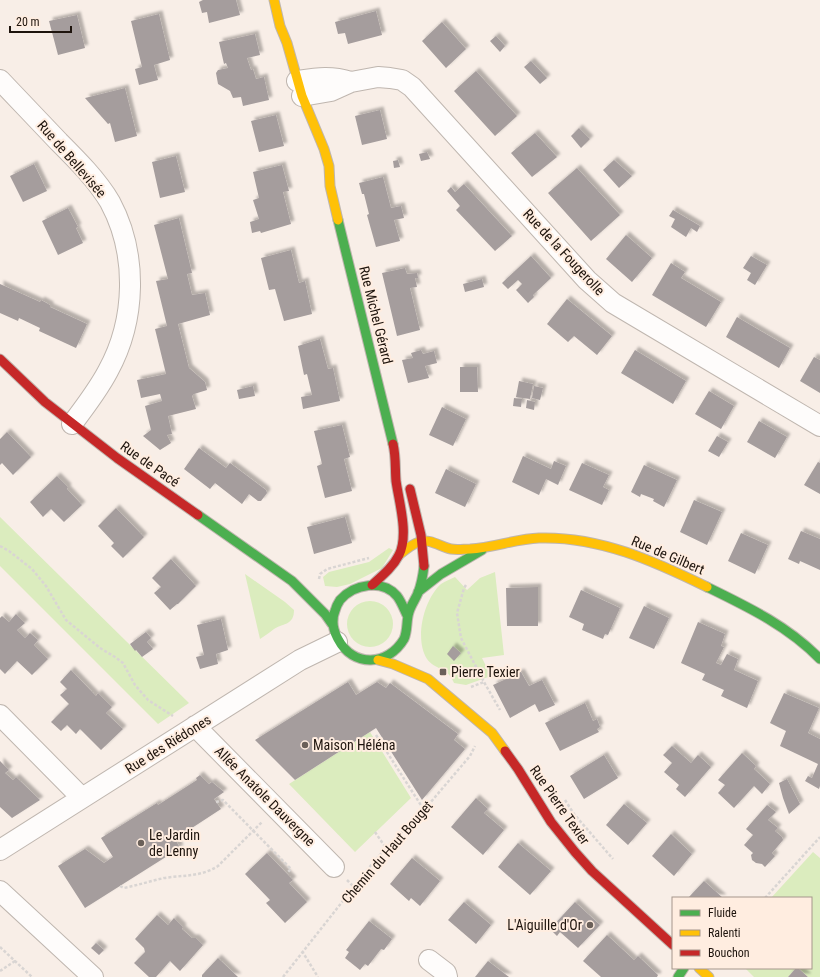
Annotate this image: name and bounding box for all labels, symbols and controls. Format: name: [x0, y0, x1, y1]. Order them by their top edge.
scale bar: [10, 8, 71, 34]
text: 20 m: [16, 15, 40, 29]
street label: Rue de Bellevisée: [34, 117, 110, 201]
street label: Rue de la Fougerolle: [520, 206, 608, 299]
street label: Rue Michel Gérard: [356, 264, 396, 366]
street label: Rue de Pacé: [118, 438, 183, 490]
street label: Rue de Gilbert: [629, 532, 707, 578]
place label: Pierre Texier: [451, 664, 520, 680]
marker: Pierre Texier: [438, 667, 448, 677]
street label: Rue des Riédones: [122, 711, 214, 777]
place label: Maison Héléna: [313, 737, 395, 753]
marker: Maison Héléna: [300, 740, 310, 750]
street label: Allée Anatole Dauvergne: [212, 743, 319, 850]
street label: Rue Pierre Texier: [527, 762, 593, 848]
street label: Chemin du Haut Bouget: [338, 798, 436, 906]
place label: Le Jardin de Lenny: [149, 827, 200, 859]
marker: Le Jardin de Lenny: [136, 838, 146, 848]
legend: [672, 897, 812, 969]
text: Fluide: [708, 906, 737, 920]
place label: L'Aiguille d'Or: [507, 917, 582, 933]
marker: L'Aiguille d'Or: [585, 920, 595, 930]
text: Ralenti: [708, 926, 741, 940]
text: Bouchon: [708, 946, 750, 960]

